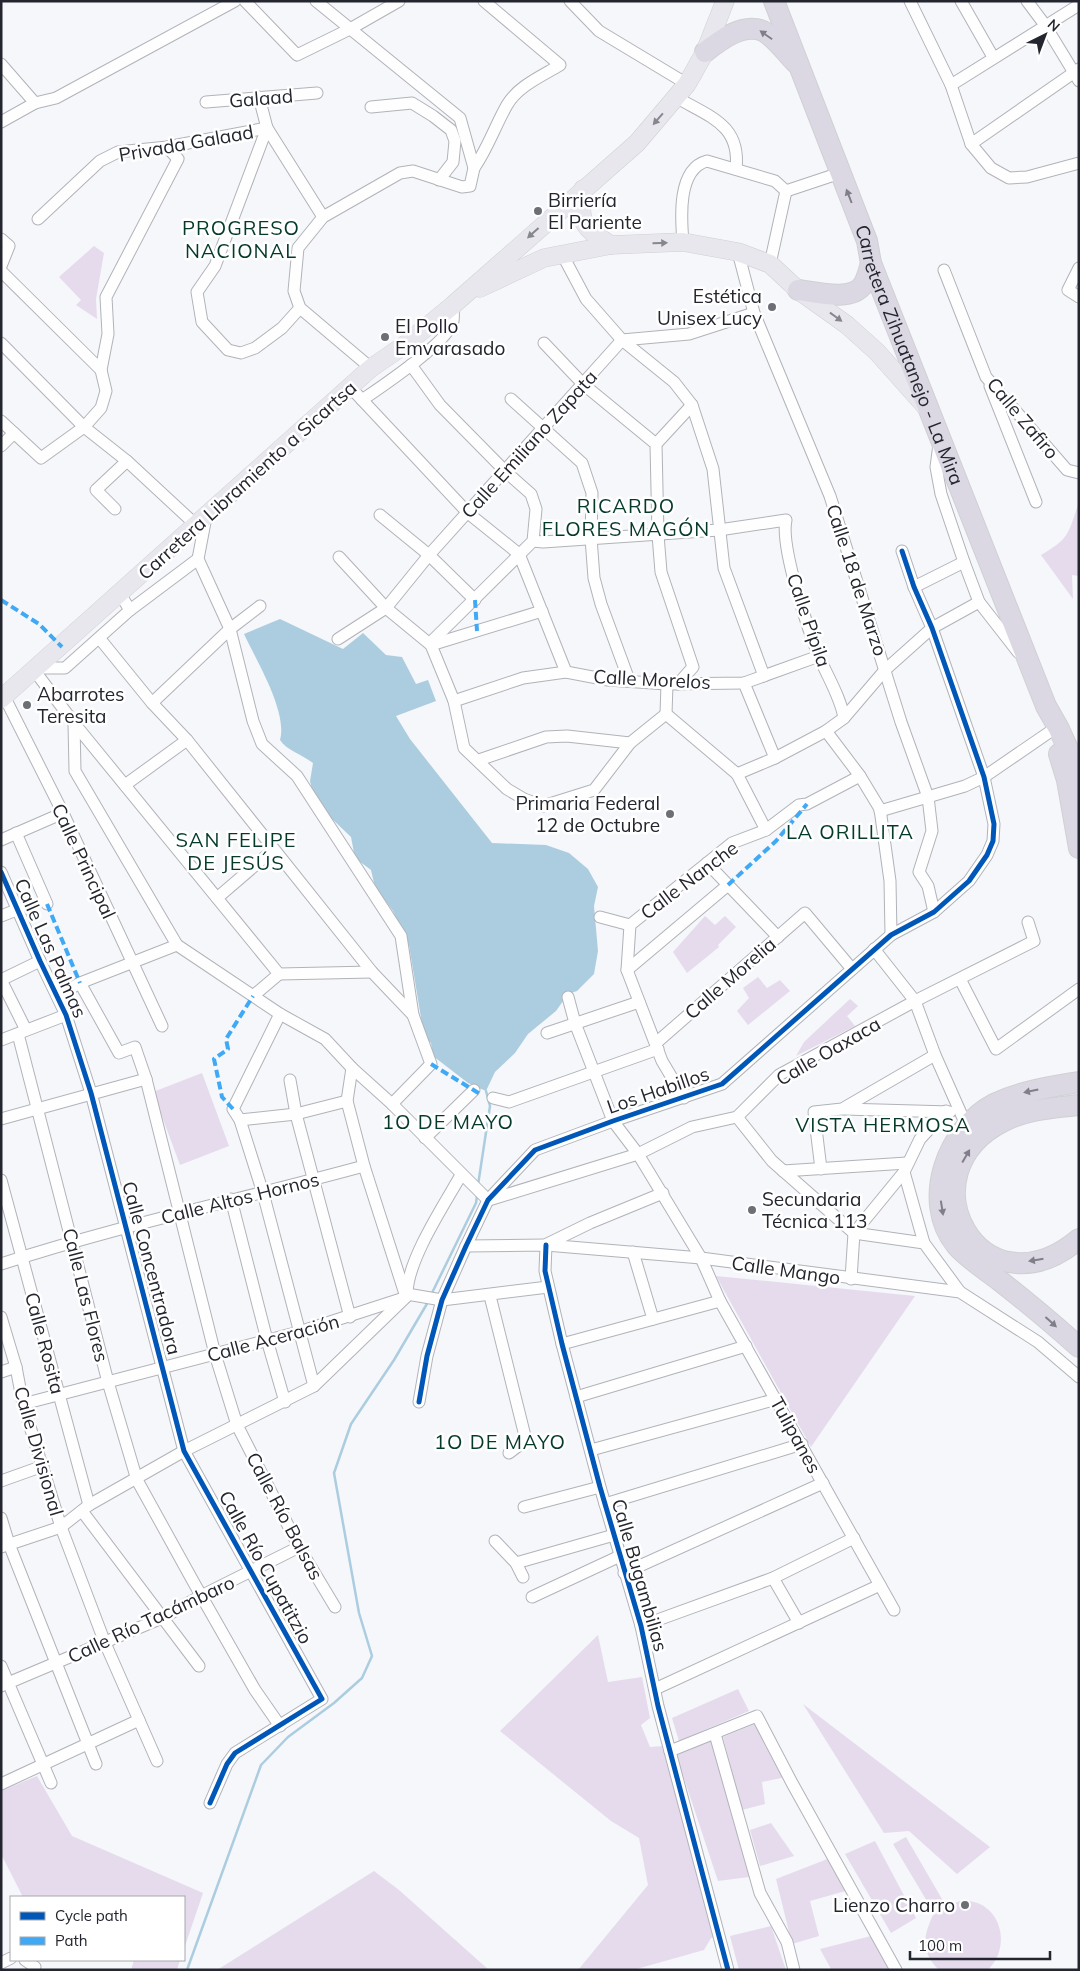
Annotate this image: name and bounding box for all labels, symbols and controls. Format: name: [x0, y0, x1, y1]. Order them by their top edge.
north arrow: [1020, 10, 1070, 60]
text: N: [1044, 15, 1064, 36]
one-way arrow: [759, 31, 773, 40]
street label: Galaad: [228, 83, 294, 113]
one-way arrow: [652, 112, 664, 124]
street label: Privada Galaad: [117, 119, 255, 167]
place label: Birriería El Pariente: [548, 188, 642, 234]
one-way arrow: [845, 188, 853, 203]
marker: Birriería El Pariente: [532, 205, 544, 217]
district label: PROGRESO NACIONAL: [182, 215, 300, 263]
street label: Carretera Zihuatanejo - La Mira: [850, 221, 969, 488]
one-way arrow: [528, 227, 540, 239]
one-way arrow: [652, 239, 668, 247]
place label: Estética Unisex Lucy: [657, 284, 762, 330]
marker: Estética Unisex Lucy: [766, 301, 778, 313]
one-way arrow: [829, 312, 843, 322]
place label: El Pollo Emvarasado: [395, 314, 505, 360]
marker: El Pollo Emvarasado: [379, 331, 391, 343]
street label: Calle Emiliano Zapata: [456, 365, 602, 523]
street label: Calle Zafiro: [982, 372, 1064, 464]
street label: Carretera Libramiento a Sicartsa: [133, 375, 361, 585]
district label: RICARDO FLORES MAGÓN: [542, 493, 710, 541]
street label: Calle 18 de Marzo: [821, 501, 893, 659]
street label: Calle Pípila: [782, 570, 836, 670]
street label: Calle Morelos: [593, 664, 711, 694]
place label: Abarrotes Teresita: [37, 682, 125, 728]
marker: Abarrotes Teresita: [21, 699, 33, 711]
place label: Primaria Federal 12 de Octubre: [515, 791, 660, 837]
street label: Calle Principal: [47, 800, 121, 922]
marker: Primaria Federal 12 de Octubre: [664, 808, 676, 820]
district label: LA ORILLITA: [786, 819, 914, 844]
district label: SAN FELIPE DE JESÚS: [175, 827, 297, 875]
street label: Calle Nanche: [635, 836, 743, 924]
street label: Calle Las Palmas: [10, 875, 92, 1021]
street label: Calle Morelia: [679, 932, 781, 1024]
street label: Calle Oaxaca: [771, 1011, 885, 1091]
street label: Los Habillos: [604, 1061, 712, 1119]
one-way arrow: [1023, 1087, 1038, 1095]
district label: 1O DE MAYO: [382, 1109, 514, 1134]
district label: VISTA HERMOSA: [795, 1112, 971, 1137]
one-way arrow: [961, 1149, 970, 1162]
street label: Calle Altos Hornos: [158, 1167, 322, 1229]
street label: Calle Concentradora: [117, 1179, 187, 1357]
place label: Secundaria Técnica 113: [762, 1187, 867, 1233]
one-way arrow: [938, 1200, 946, 1216]
marker: Secundaria Técnica 113: [746, 1204, 758, 1216]
street label: Calle Las Flores: [58, 1226, 114, 1364]
street label: Calle Mango: [730, 1250, 842, 1290]
one-way arrow: [1028, 1257, 1044, 1265]
street label: Calle Rosita: [20, 1290, 70, 1396]
street label: Calle Aceración: [204, 1309, 342, 1367]
one-way arrow: [1044, 1316, 1056, 1328]
street label: Calle Divisional: [9, 1383, 69, 1519]
street label: Tulipanes: [765, 1393, 827, 1477]
district label: 1O DE MAYO: [434, 1429, 566, 1454]
street label: Calle Río Balsas: [241, 1448, 329, 1584]
street label: Calle Río Cupatitzio: [214, 1486, 318, 1648]
street label: Calle Bugambilias: [607, 1496, 673, 1654]
street label: Calle Río Tacámbaro: [64, 1570, 238, 1668]
place label: Lienzo Charro: [833, 1893, 955, 1917]
legend: [10, 1896, 185, 1961]
marker: Lienzo Charro: [959, 1899, 971, 1911]
text: Cycle path: [55, 1906, 128, 1925]
scale bar: [910, 1928, 1050, 1960]
text: Path: [55, 1931, 87, 1950]
text: 100 m: [918, 1936, 962, 1955]

